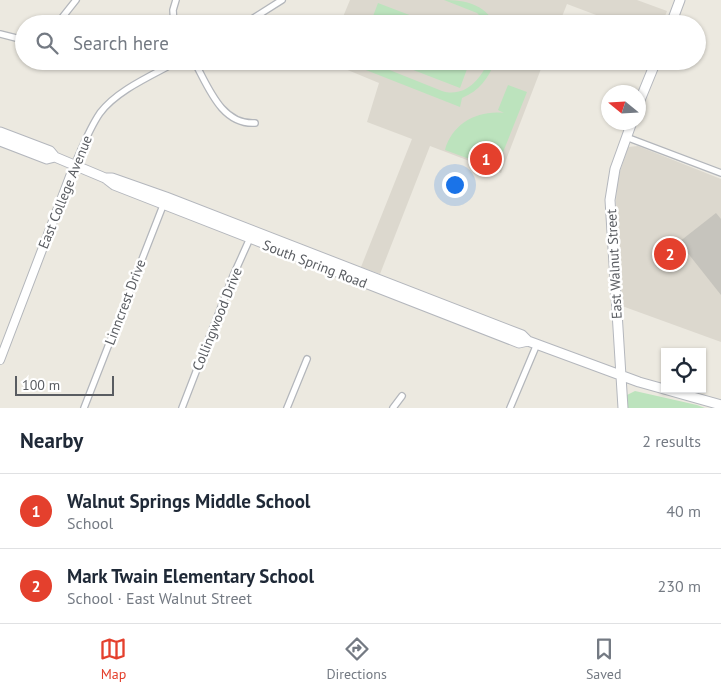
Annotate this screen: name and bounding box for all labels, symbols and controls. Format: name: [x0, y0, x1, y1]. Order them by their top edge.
search box: [15, 15, 706, 70]
icon: search: [33, 29, 61, 57]
text: Search here: [73, 31, 169, 55]
north arrow: [601, 85, 646, 130]
street label: East College Avenue: [34, 133, 96, 251]
pin: 1: [470, 140, 502, 178]
your location: [442, 172, 468, 198]
street label: East Walnut Street: [602, 208, 626, 319]
pin: 2: [654, 235, 686, 273]
street label: South Spring Road: [260, 236, 370, 292]
street label: Linncrest Drive: [100, 257, 150, 347]
street label: Collingwood Drive: [188, 265, 246, 373]
map controls: [661, 348, 706, 393]
button: locate: [661, 348, 706, 393]
scale bar: [15, 373, 114, 396]
text: 100 m: [22, 376, 60, 394]
text: Nearby: [20, 427, 83, 454]
text: 2 results: [642, 431, 701, 451]
text: Walnut Springs Middle School: [67, 489, 310, 513]
text: 1: [31, 501, 41, 521]
text: 40 m: [666, 501, 701, 521]
text: School: [67, 513, 113, 533]
text: Mark Twain Elementary School: [67, 564, 314, 588]
text: 2: [31, 576, 41, 596]
text: 230 m: [658, 576, 701, 596]
text: School · East Walnut Street: [67, 588, 252, 608]
tab: Map: [99, 635, 127, 683]
tab: Directions: [326, 635, 387, 683]
tab: Saved: [586, 635, 622, 683]

